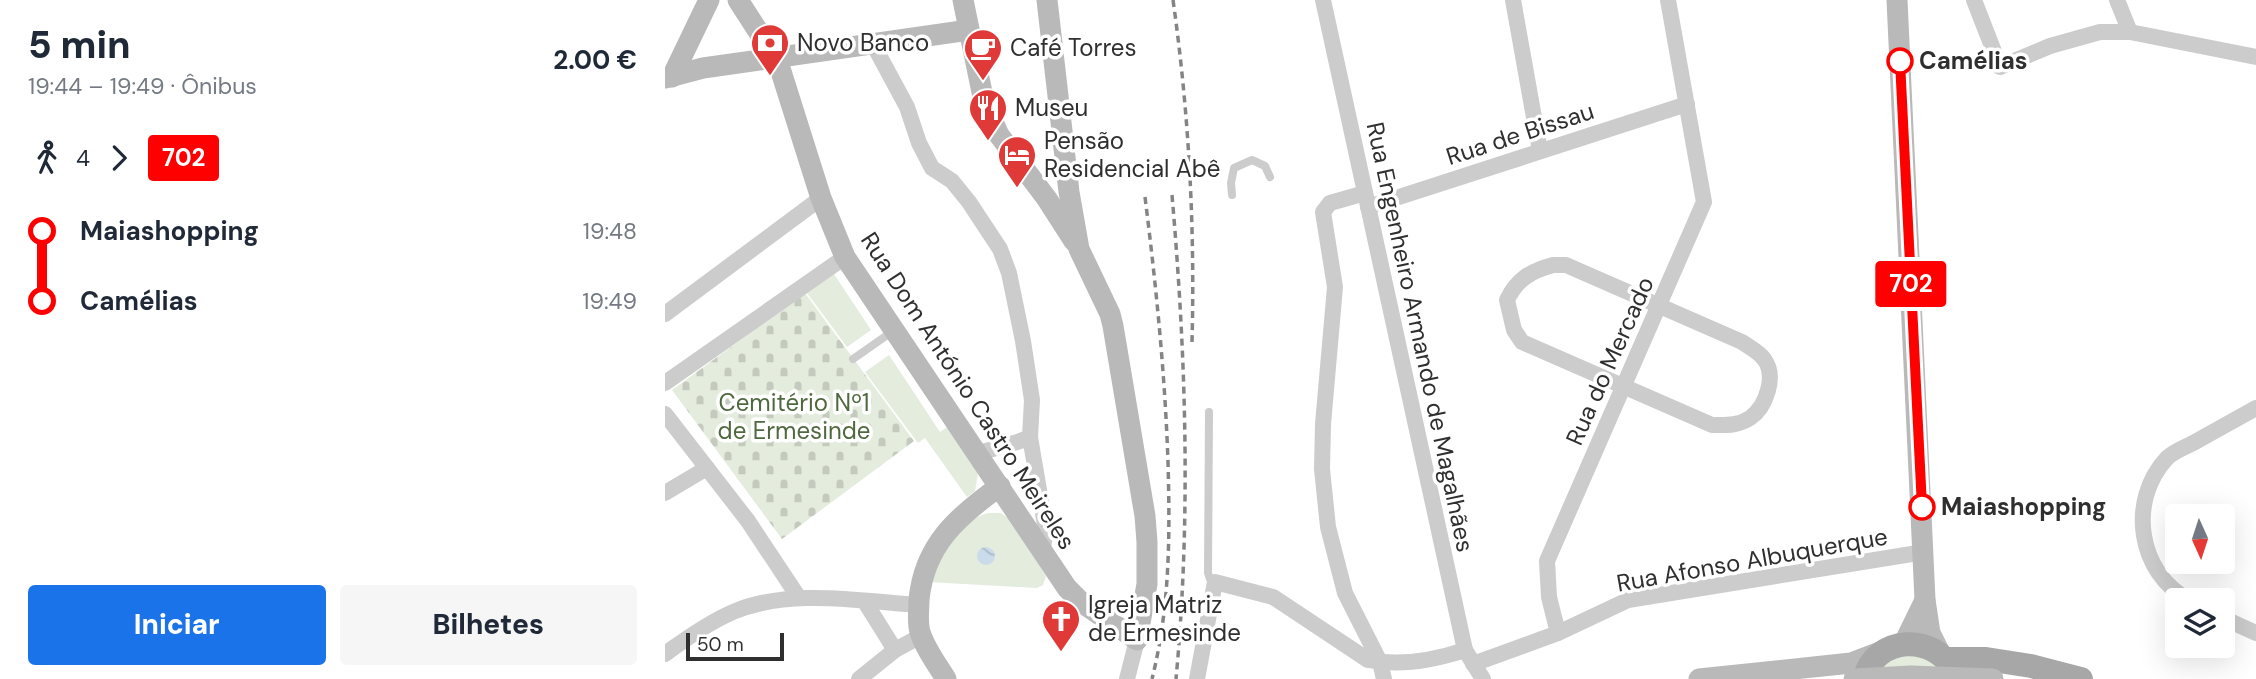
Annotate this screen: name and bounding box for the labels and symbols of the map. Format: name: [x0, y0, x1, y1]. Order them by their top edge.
bank icon: Novo Banco: [749, 22, 791, 77]
place label: Novo Banco: [797, 27, 929, 58]
cafe icon: Café Torres: [962, 27, 1004, 82]
place label: Café Torres: [1010, 32, 1136, 63]
place label: Camélias: [1919, 45, 2028, 76]
marker: Camélias: [1887, 48, 1913, 74]
restaurant icon: Museu: [967, 87, 1009, 142]
place label: Museu: [1015, 92, 1088, 123]
street label: Rua de Bissau: [1442, 95, 1598, 172]
street label: Rua Engenheiro Armando de Magalhães: [1360, 119, 1481, 555]
place label: Pensão Residencial Abê: [1044, 125, 1220, 184]
hotel icon: Pensão Residencial Abê: [996, 134, 1038, 189]
street label: Rua Dom António Castro Meireles: [854, 226, 1083, 555]
line badge: 702: [1871, 261, 1951, 307]
street label: Rua do Mercado: [1558, 272, 1661, 450]
park label: Cemitério Nº1 de Ermesinde: [718, 387, 870, 446]
place label: Maiashopping: [1941, 491, 2106, 522]
marker: Maiashopping: [1909, 494, 1935, 520]
north arrow: [2165, 504, 2235, 574]
street label: Rua Afonso Albuquerque: [1614, 520, 1890, 599]
place label: Igreja Matriz de Ermesinde: [1088, 589, 1241, 648]
church icon: Igreja Matriz de Ermesinde: [1040, 598, 1082, 653]
scale bar: [686, 630, 784, 662]

